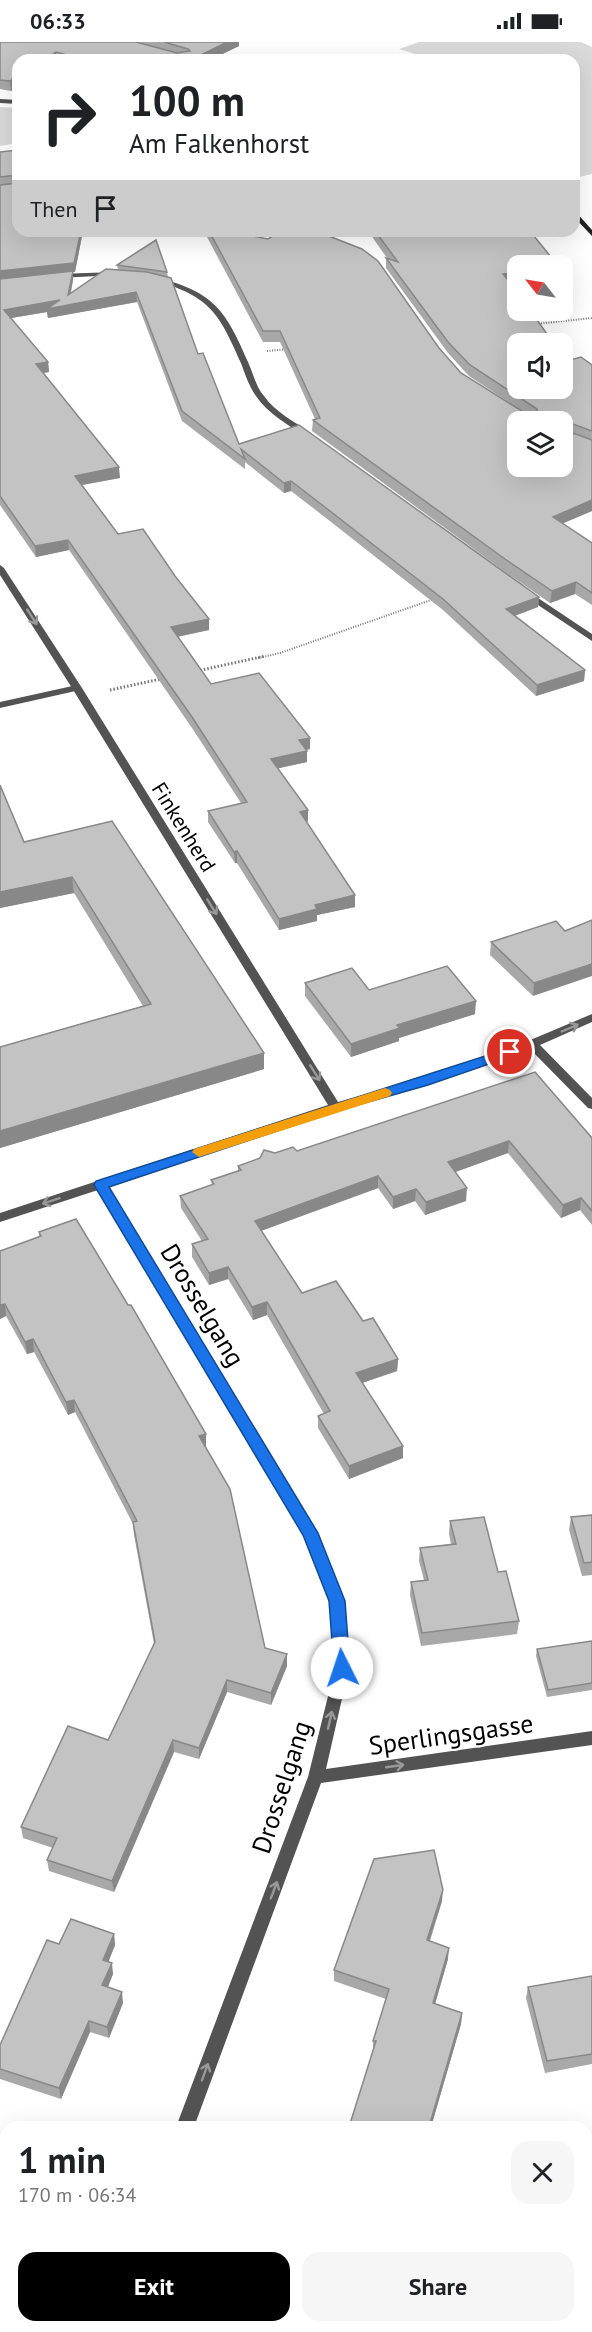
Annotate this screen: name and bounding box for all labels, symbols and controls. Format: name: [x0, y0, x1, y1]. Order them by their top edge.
text: 06:33: [30, 7, 86, 35]
text: 100 m: [129, 73, 245, 128]
icon: right: [30, 78, 108, 156]
text: Am Falkenhorst: [129, 126, 309, 160]
icon: arrive: [89, 192, 122, 225]
text: Then: [30, 195, 77, 223]
north arrow: [507, 255, 573, 321]
map controls: [507, 255, 573, 477]
button: sound: [507, 333, 573, 399]
button: layers: [507, 411, 573, 477]
one-way arrow: [26, 608, 38, 625]
street label: Finkenherd: [146, 777, 222, 877]
one-way arrow: [207, 898, 219, 915]
one-way arrow: [560, 1022, 578, 1033]
pin: [484, 1026, 535, 1077]
icon: arrive: [493, 1035, 526, 1068]
one-way arrow: [309, 1064, 321, 1081]
one-way arrow: [42, 1197, 61, 1208]
street label: Drosselgang: [153, 1238, 253, 1372]
position arrow: [310, 1636, 374, 1700]
street label: Sperlingsgasse: [367, 1706, 535, 1762]
one-way arrow: [324, 1711, 336, 1730]
street label: Drosselgang: [244, 1717, 318, 1857]
one-way arrow: [385, 1760, 405, 1771]
one-way arrow: [269, 1881, 280, 1900]
one-way arrow: [201, 2063, 212, 2082]
text: 1 min: [18, 2136, 106, 2183]
button: close: [511, 2141, 574, 2204]
text: 170 m · 06:34: [18, 2182, 136, 2208]
button: Exit: [18, 2252, 290, 2321]
button: Share: [302, 2252, 574, 2321]

